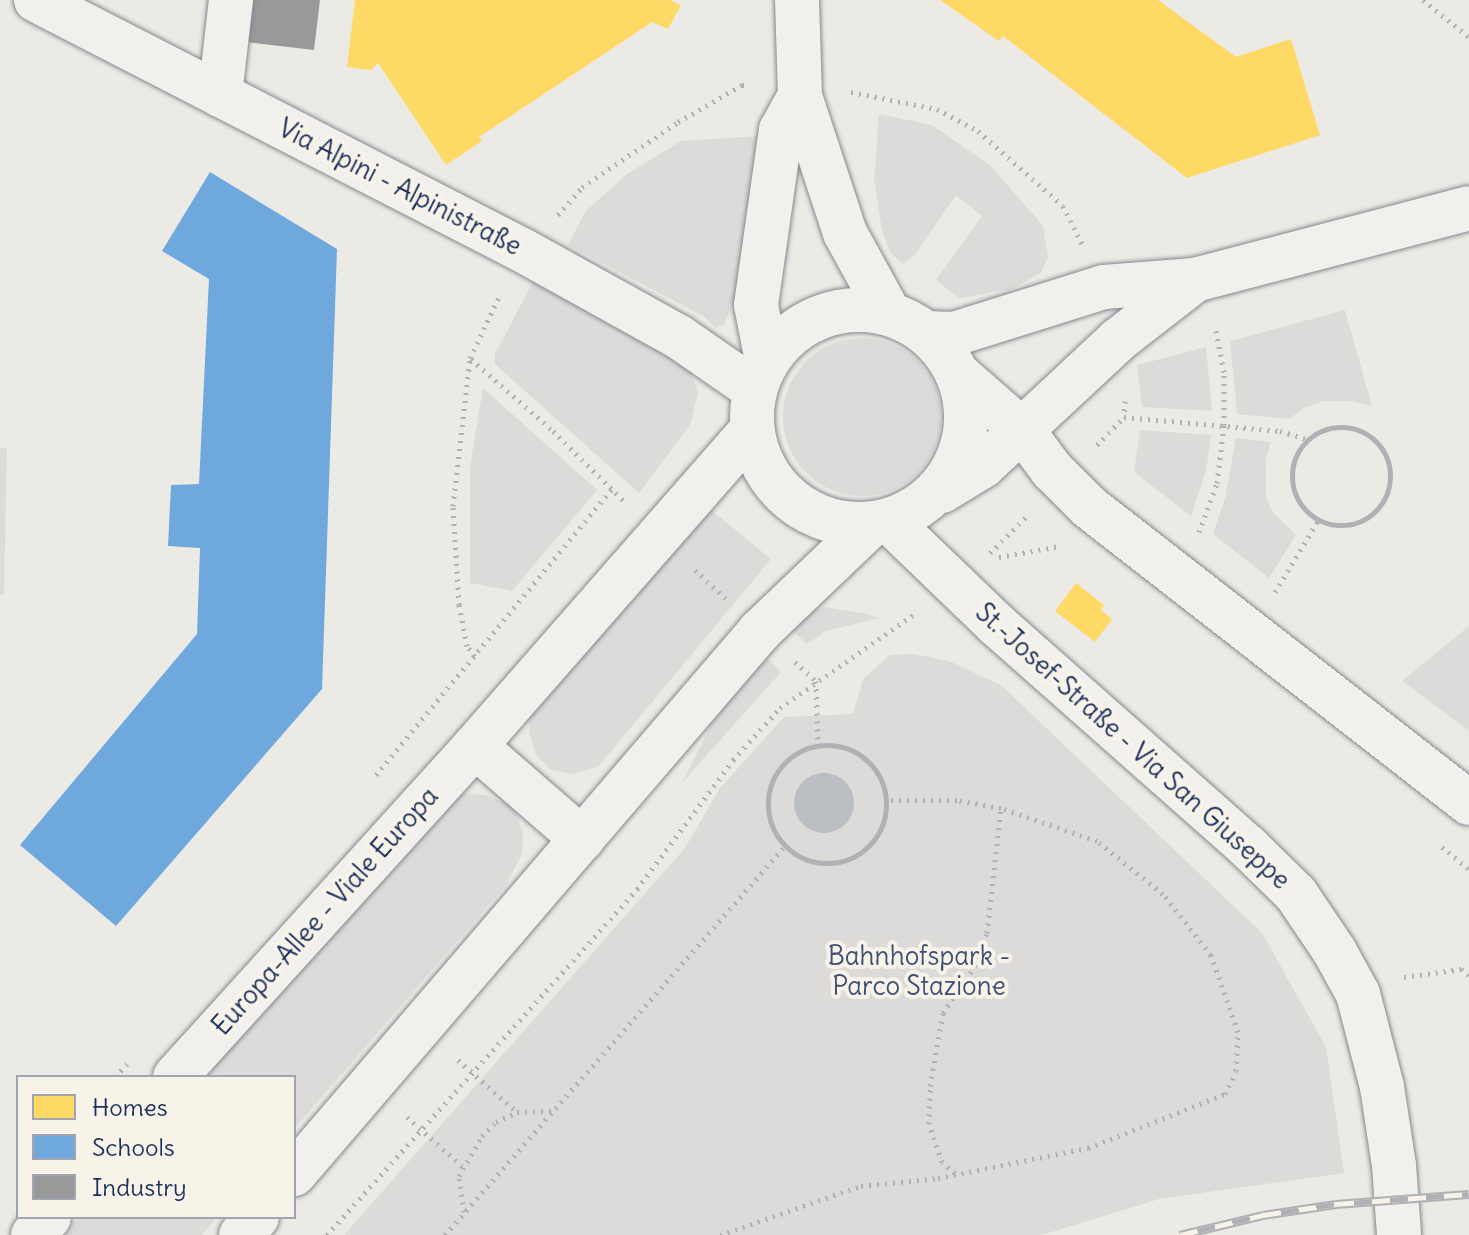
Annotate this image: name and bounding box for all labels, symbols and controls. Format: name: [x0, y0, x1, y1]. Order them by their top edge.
street label: Via Alpini - Alpinistraße: [273, 112, 527, 262]
street label: St.-Josef-Straße - Via San Giuseppe: [969, 596, 1297, 896]
street label: Europa-Allee - Viale Europa: [205, 781, 445, 1041]
park label: Bahnhofspark - Parco Stazione: [828, 940, 1010, 1002]
legend: [16, 1075, 296, 1219]
text: Homes: [92, 1092, 168, 1122]
text: Schools: [92, 1132, 175, 1162]
text: Industry: [92, 1172, 187, 1202]

